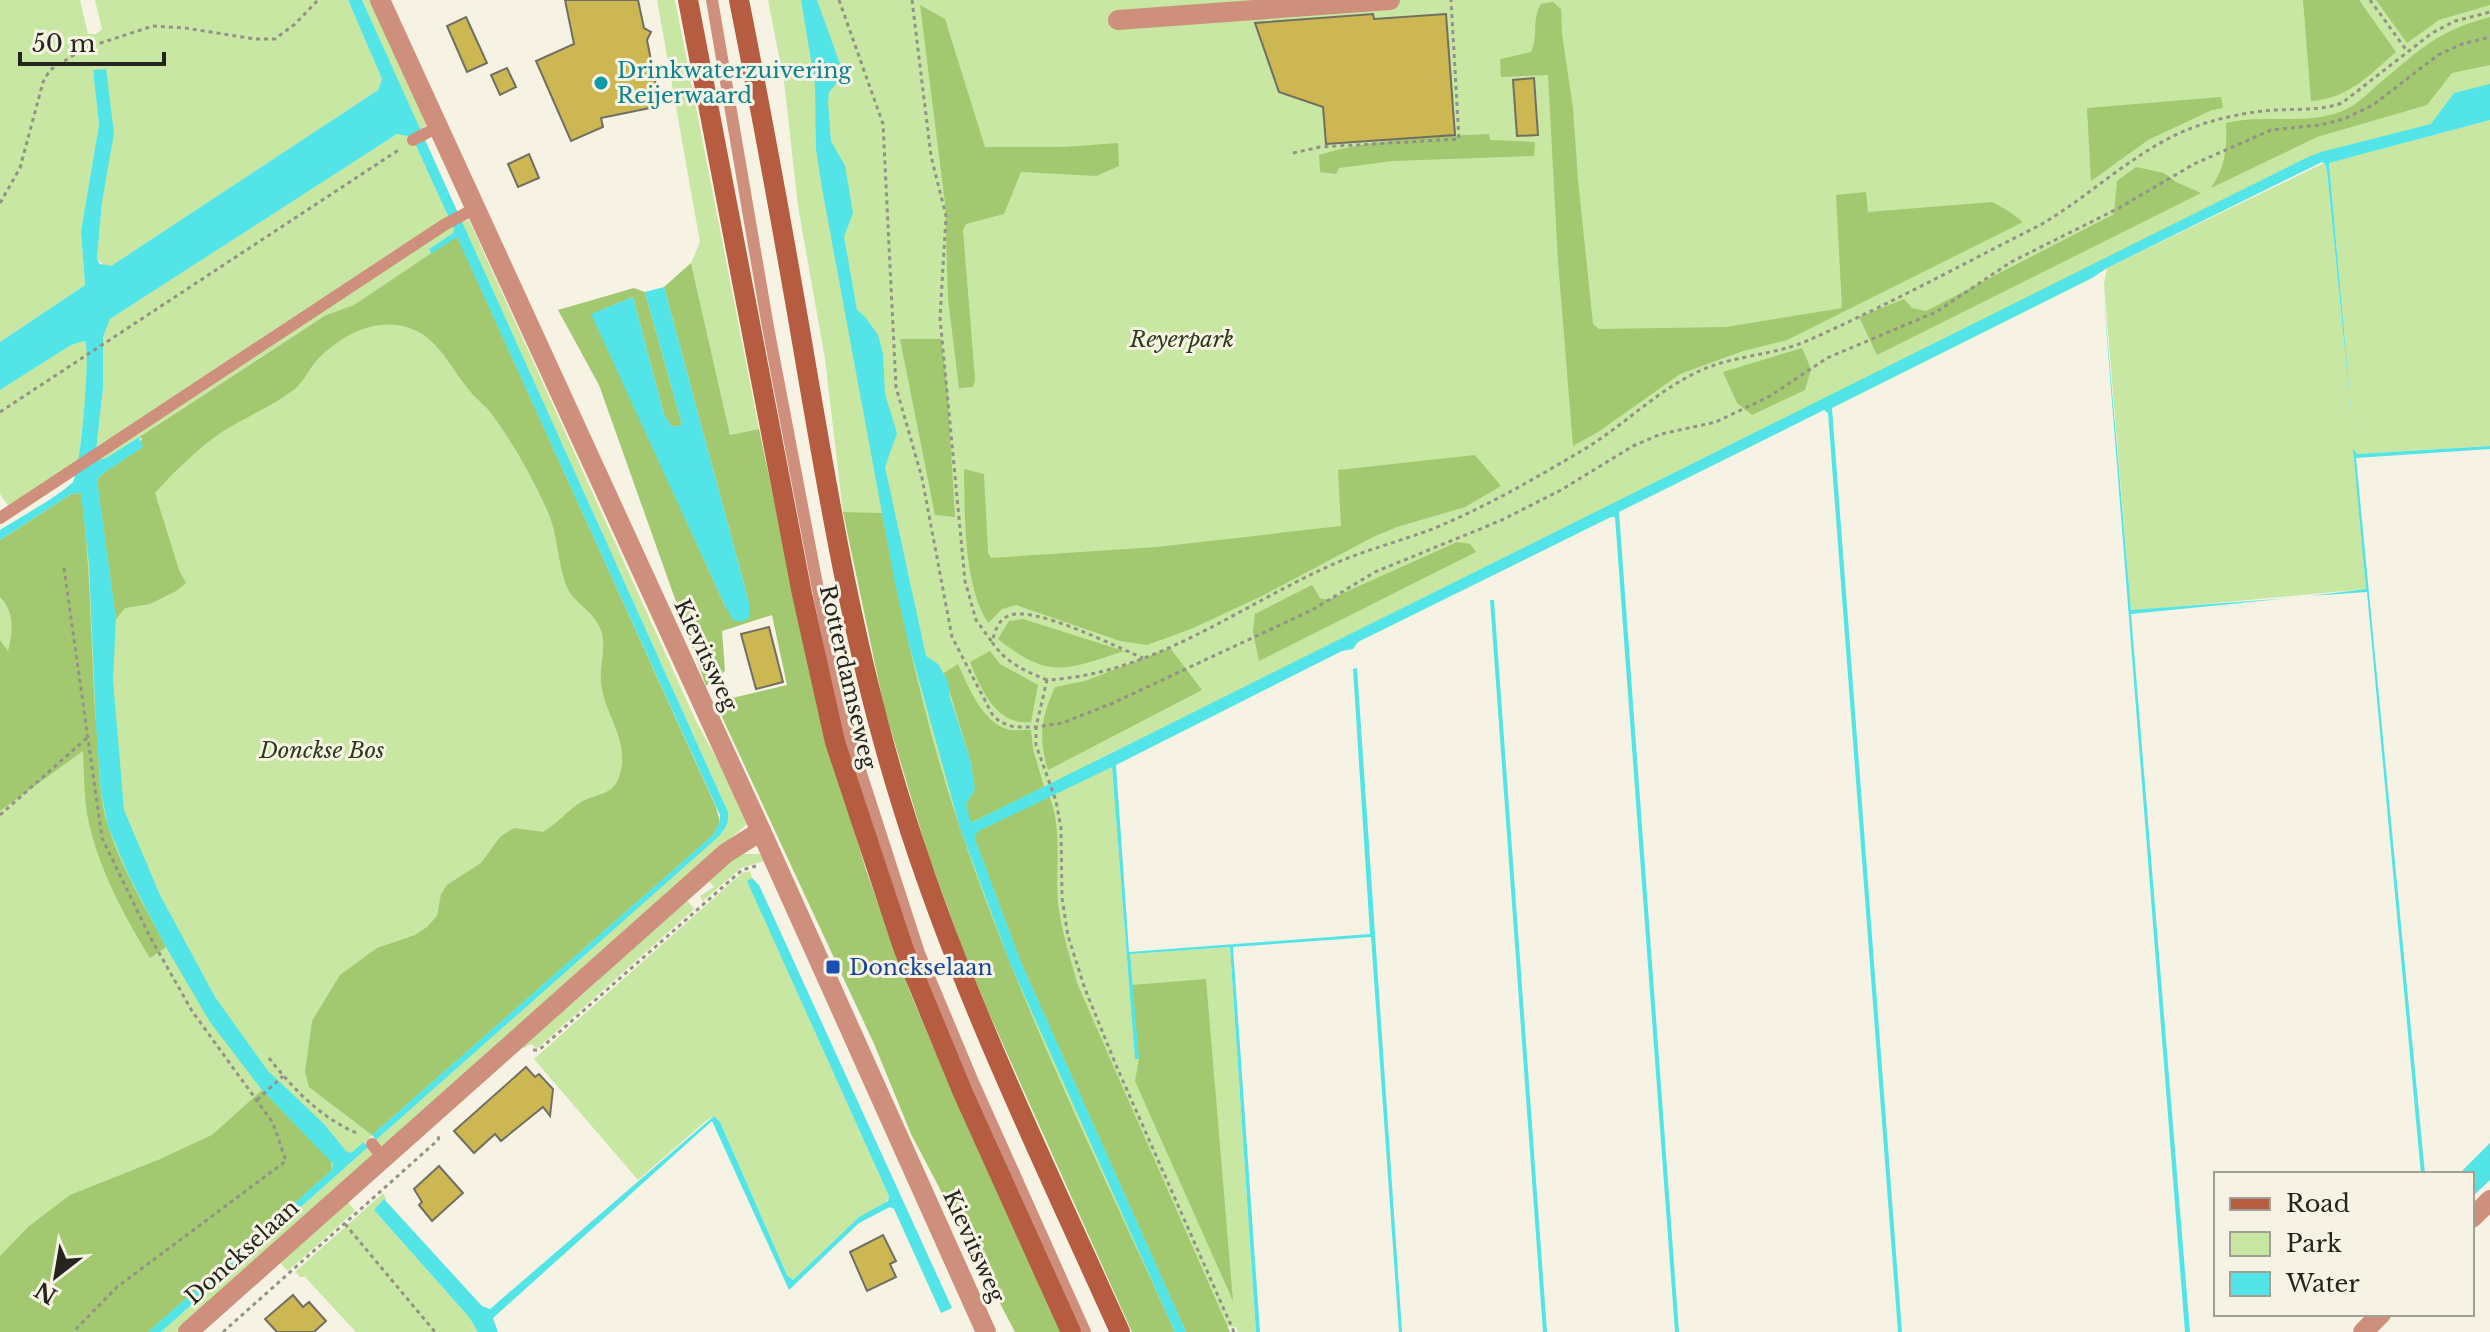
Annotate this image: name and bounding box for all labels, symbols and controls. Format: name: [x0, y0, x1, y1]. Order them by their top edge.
scale bar: [20, 16, 164, 66]
text: 50 m: [32, 29, 96, 58]
place label: Drinkwaterzuivering Reijerwaard: [617, 57, 852, 109]
marker: Drinkwaterzuivering Reijerwaard: [592, 74, 610, 92]
park label: Reyerpark: [1129, 326, 1234, 353]
street label: Rotterdamseweg: [814, 582, 882, 772]
street label: Kievitsweg: [668, 595, 744, 716]
park label: Donckse Bos: [259, 737, 384, 764]
place label: Donckselaan: [849, 954, 993, 981]
marker: Donckselaan: [824, 958, 842, 976]
legend: [2214, 1172, 2474, 1316]
street label: Kievitsweg: [937, 1186, 1011, 1307]
text: Road: [2286, 1189, 2350, 1218]
street label: Donckselaan: [180, 1194, 304, 1310]
text: Park: [2286, 1229, 2342, 1258]
north arrow: [16, 1236, 96, 1316]
text: Water: [2285, 1269, 2360, 1298]
text: N: [30, 1276, 62, 1310]

